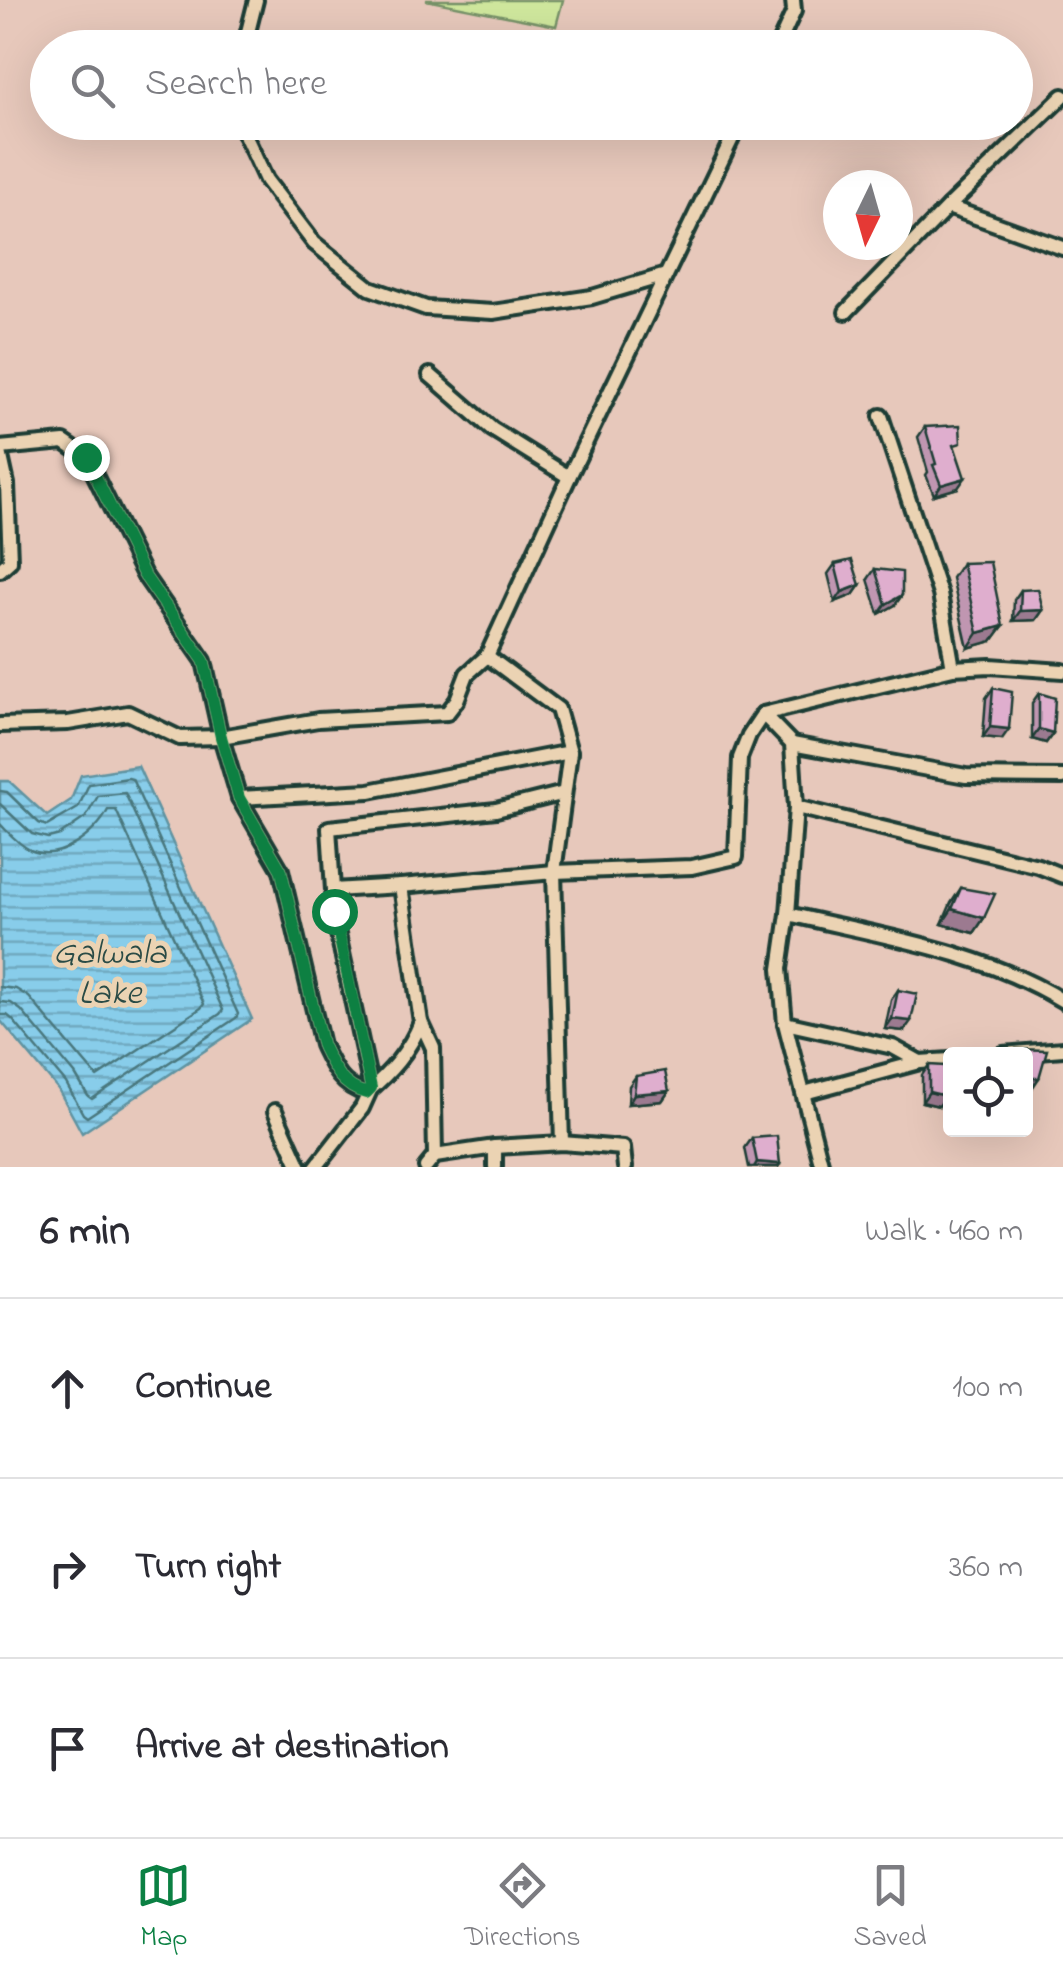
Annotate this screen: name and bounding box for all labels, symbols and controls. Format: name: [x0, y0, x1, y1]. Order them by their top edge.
search box: [30, 30, 1033, 140]
text: Search here: [145, 57, 327, 113]
icon: search: [65, 58, 120, 113]
north arrow: [823, 170, 913, 260]
route end: [64, 435, 110, 481]
route start: [312, 889, 358, 935]
water label: Galwala Lake: [53, 929, 168, 1020]
map controls: [943, 1047, 1033, 1137]
button: locate: [943, 1047, 1033, 1137]
text: 6 min: [40, 1202, 130, 1263]
text: Walk · 460 m: [865, 1209, 1023, 1256]
text: Continue: [135, 1360, 271, 1416]
icon: ahead: [40, 1361, 95, 1416]
text: 100 m: [952, 1365, 1023, 1412]
text: Turn right: [135, 1540, 281, 1596]
icon: right: [40, 1541, 95, 1596]
text: 360 m: [949, 1545, 1023, 1592]
text: Arrive at destination: [135, 1720, 449, 1776]
icon: arrive: [40, 1721, 95, 1776]
tab: Map: [136, 1858, 191, 1959]
tab: Directions: [464, 1858, 581, 1959]
tab: Saved: [854, 1858, 927, 1959]

